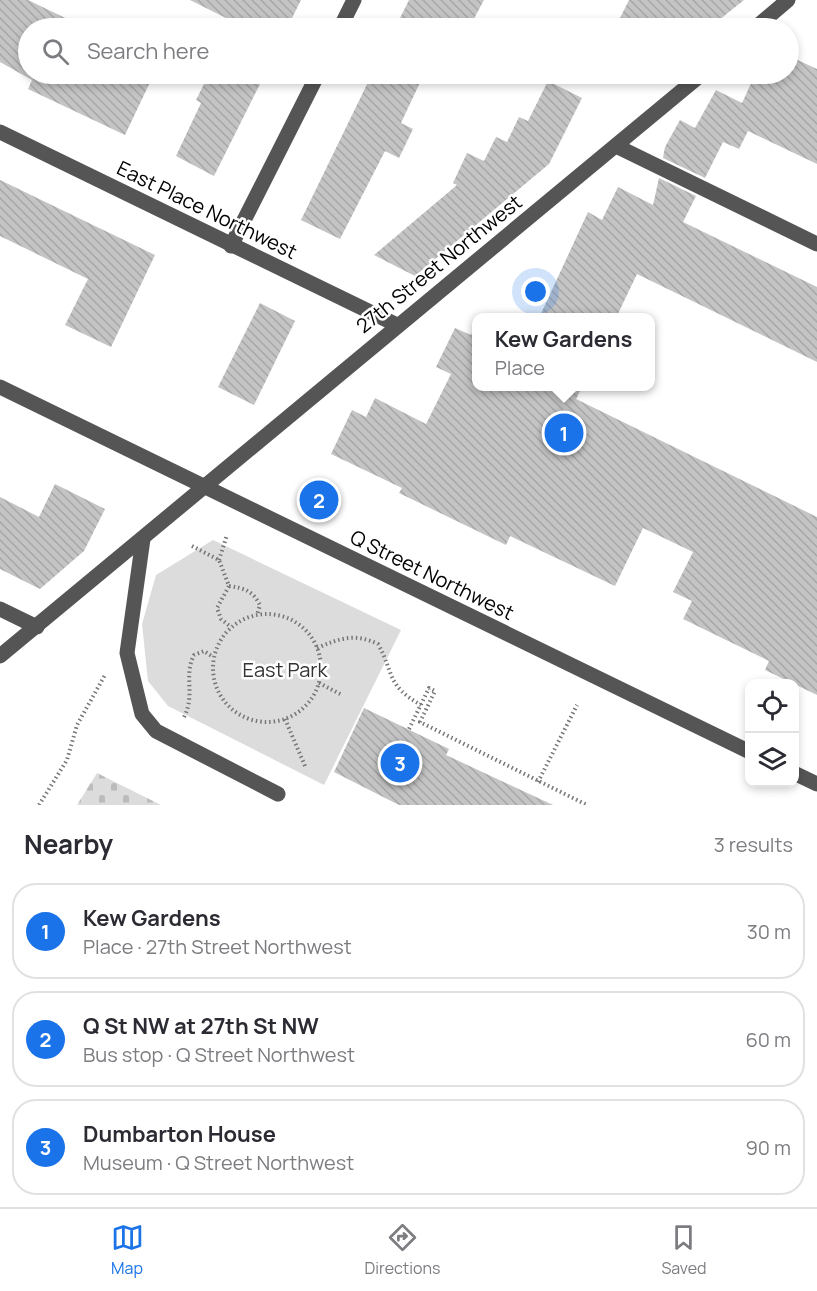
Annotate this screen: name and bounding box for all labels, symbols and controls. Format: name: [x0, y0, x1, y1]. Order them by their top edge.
search box: [18, 18, 799, 84]
icon: search: [39, 35, 72, 68]
text: Search here: [87, 36, 209, 66]
street label: East Place Northwest: [113, 154, 302, 265]
street label: 27th Street Northwest: [350, 188, 527, 339]
your location: [521, 277, 550, 306]
popup: [472, 313, 655, 391]
text: Kew Gardens: [495, 324, 632, 354]
text: Place: [495, 354, 545, 381]
pin: 1: [544, 410, 584, 456]
pin: 2: [300, 478, 338, 522]
street label: Q Street Northwest: [346, 523, 519, 626]
park label: East Park: [243, 656, 329, 683]
map controls: [745, 679, 799, 787]
button: locate: [745, 679, 799, 733]
button: layers: [745, 733, 799, 787]
pin: 3: [380, 740, 420, 786]
text: Nearby: [24, 826, 113, 862]
text: 3 results: [714, 831, 793, 858]
text: Kew Gardens: [83, 903, 221, 933]
text: 1: [41, 918, 50, 945]
text: 30 m: [747, 918, 791, 945]
text: Place · 27th Street Northwest: [83, 933, 352, 960]
text: Q St NW at 27th St NW: [83, 1011, 319, 1041]
text: 2: [40, 1026, 51, 1053]
text: 60 m: [745, 1026, 791, 1053]
text: Bus stop · Q Street Northwest: [83, 1041, 355, 1068]
text: Dumbarton House: [83, 1119, 276, 1149]
text: 3: [40, 1134, 51, 1161]
text: 90 m: [745, 1134, 791, 1161]
text: Museum · Q Street Northwest: [83, 1149, 354, 1176]
tab: Map: [111, 1221, 144, 1279]
tab: Directions: [365, 1221, 440, 1279]
tab: Saved: [661, 1221, 706, 1279]

